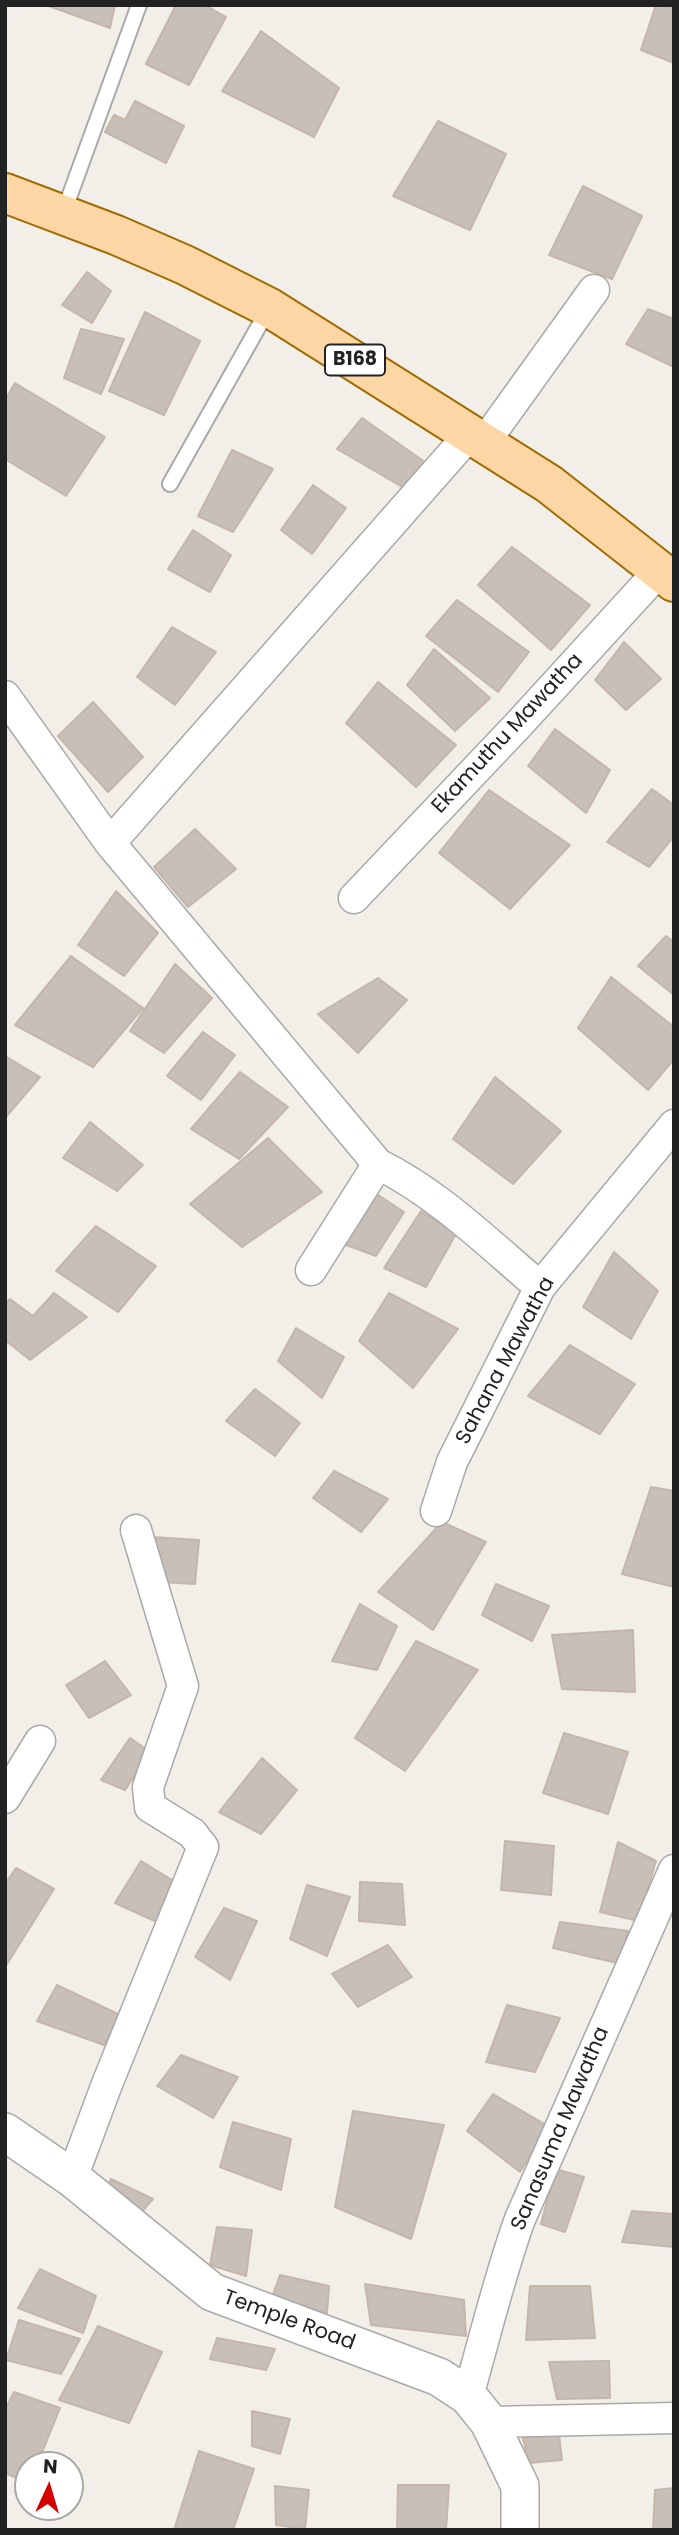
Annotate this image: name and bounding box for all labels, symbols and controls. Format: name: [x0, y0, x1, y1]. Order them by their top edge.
road number: B168: [325, 344, 385, 376]
street label: Ekamuthu Mawatha: [427, 649, 589, 819]
street label: Sahana Mawatha: [451, 1273, 561, 1449]
street label: Sanasuma Mawatha: [507, 2023, 615, 2235]
street label: Temple Road: [220, 2285, 358, 2357]
north arrow: [14, 2451, 84, 2521]
text: N: [42, 2453, 58, 2481]

